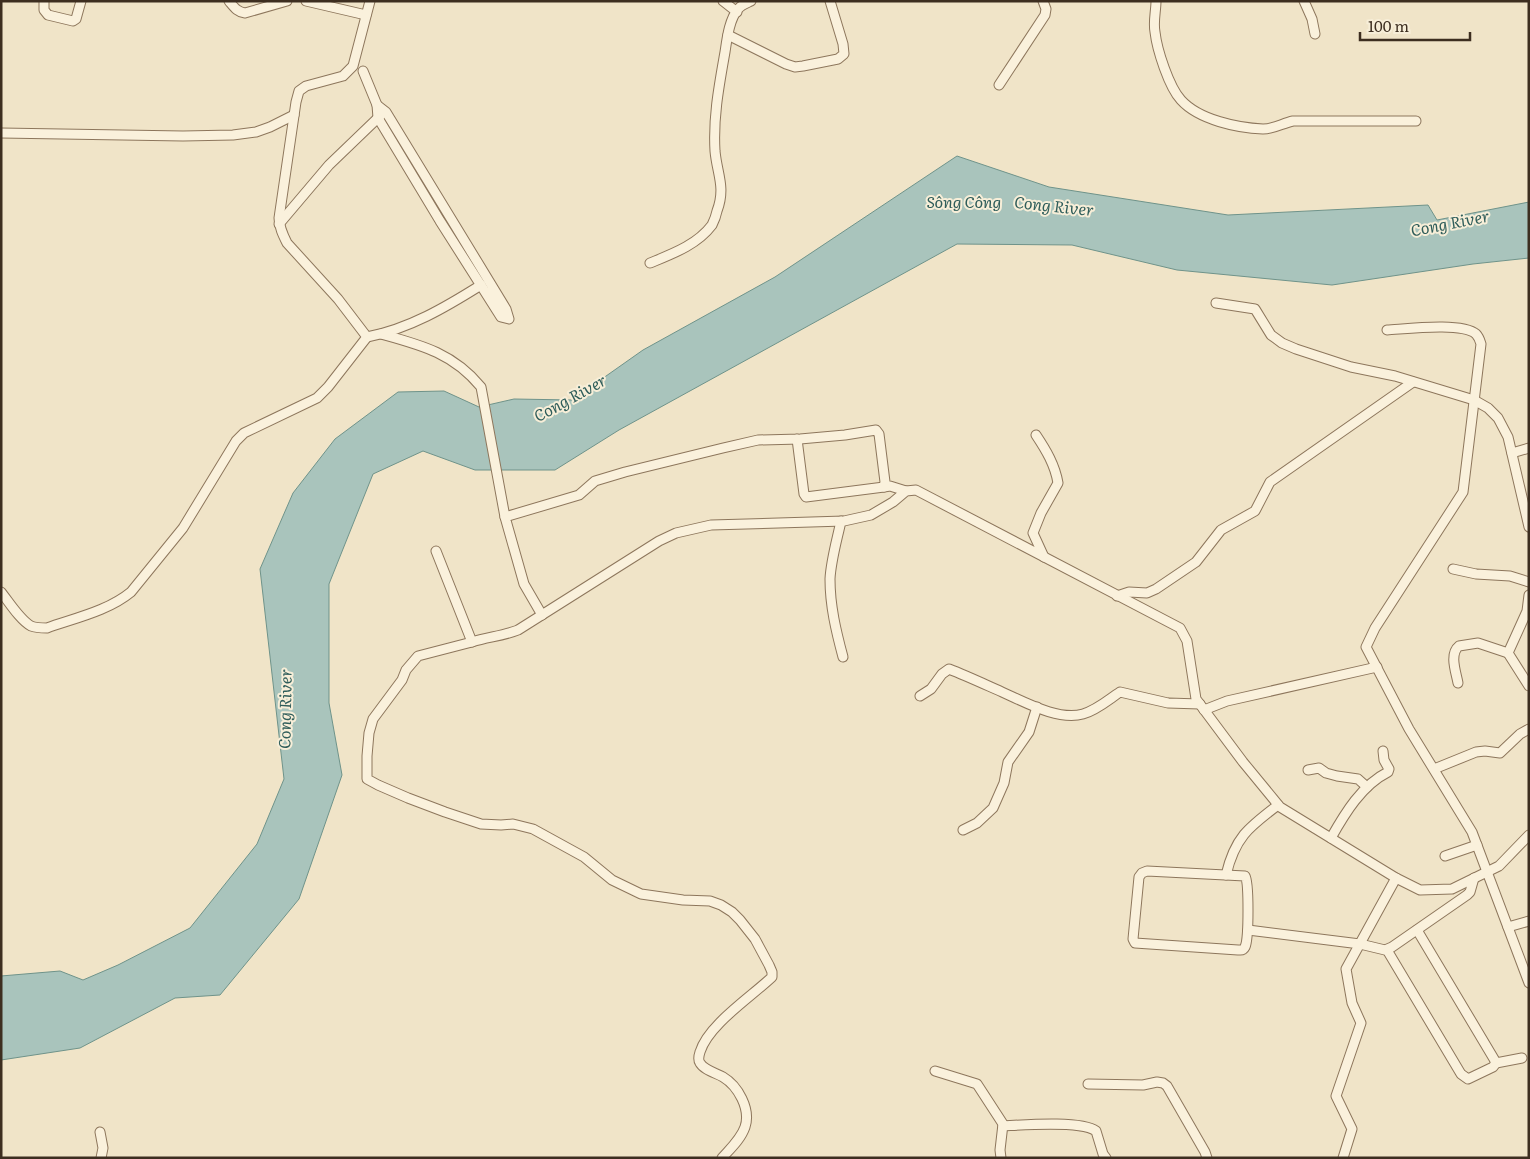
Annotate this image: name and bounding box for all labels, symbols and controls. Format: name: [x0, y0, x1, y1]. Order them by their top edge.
scale bar: [1360, 10, 1470, 42]
text: 100 m: [1368, 14, 1409, 37]
water label: Sông Công: [927, 189, 1001, 213]
water label: Cong River: [1013, 189, 1095, 221]
water label: Cong River: [1408, 203, 1491, 241]
water label: Cong River: [529, 367, 610, 427]
water label: Cong River: [271, 669, 297, 749]

